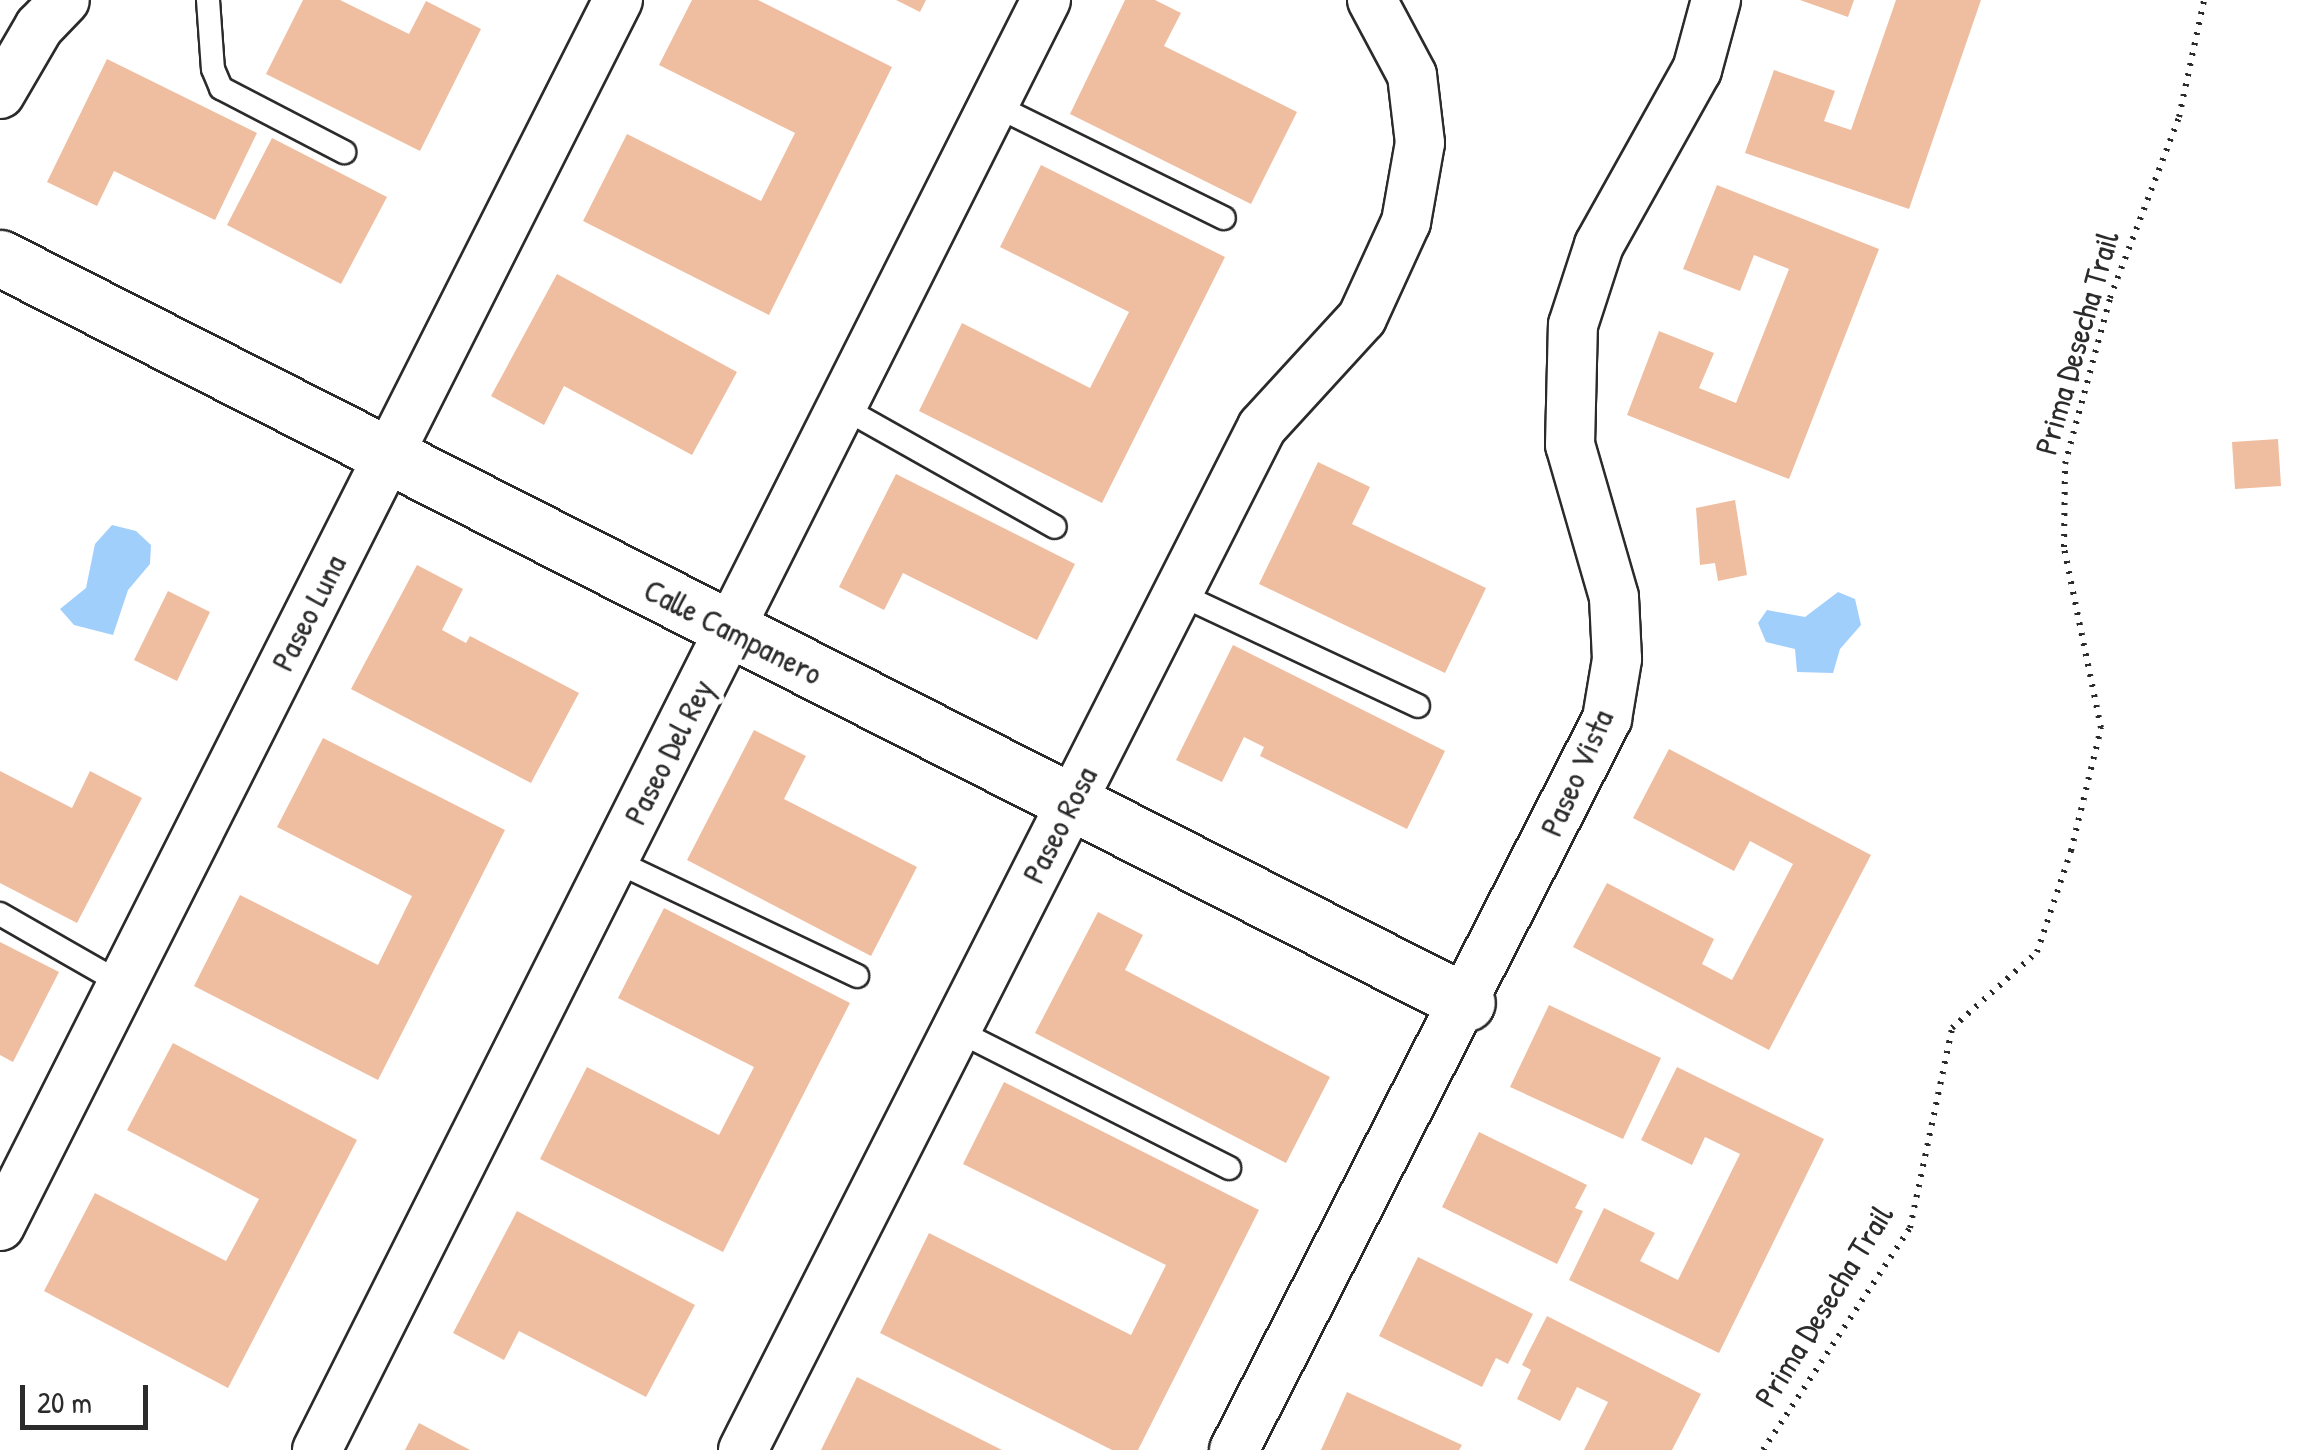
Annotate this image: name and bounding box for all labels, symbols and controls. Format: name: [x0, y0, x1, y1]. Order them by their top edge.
street label: Prima Desecha Trail: [2027, 227, 2127, 459]
street label: Paseo Luna: [264, 549, 354, 677]
street label: Calle Campanero: [638, 571, 828, 693]
street label: Paseo Del Rey: [616, 673, 722, 831]
street label: Paseo Vista: [1532, 704, 1622, 842]
street label: Paseo Rosa: [1014, 760, 1106, 890]
street label: Prima Desecha Trail: [1747, 1198, 1901, 1414]
scale bar: [25, 1365, 152, 1427]
text: 20 m: [37, 1382, 92, 1422]

